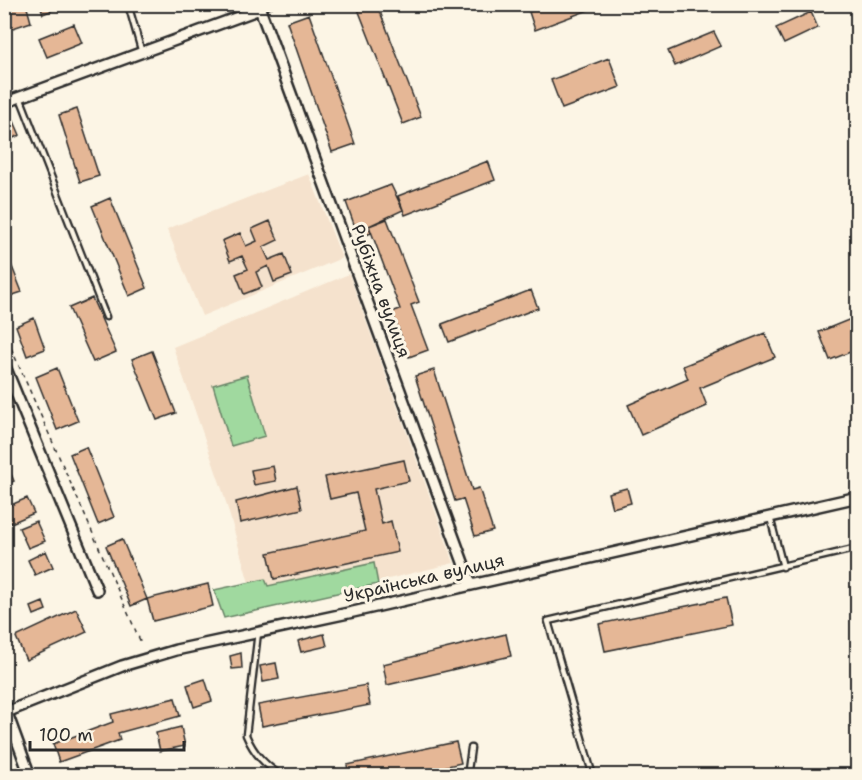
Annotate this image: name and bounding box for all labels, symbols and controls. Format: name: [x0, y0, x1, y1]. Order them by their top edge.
street label: Рубіжна вулиця: [346, 221, 416, 361]
street label: Українська вулиця: [341, 548, 507, 608]
scale bar: [30, 714, 184, 752]
text: 100 m: [39, 723, 93, 747]

